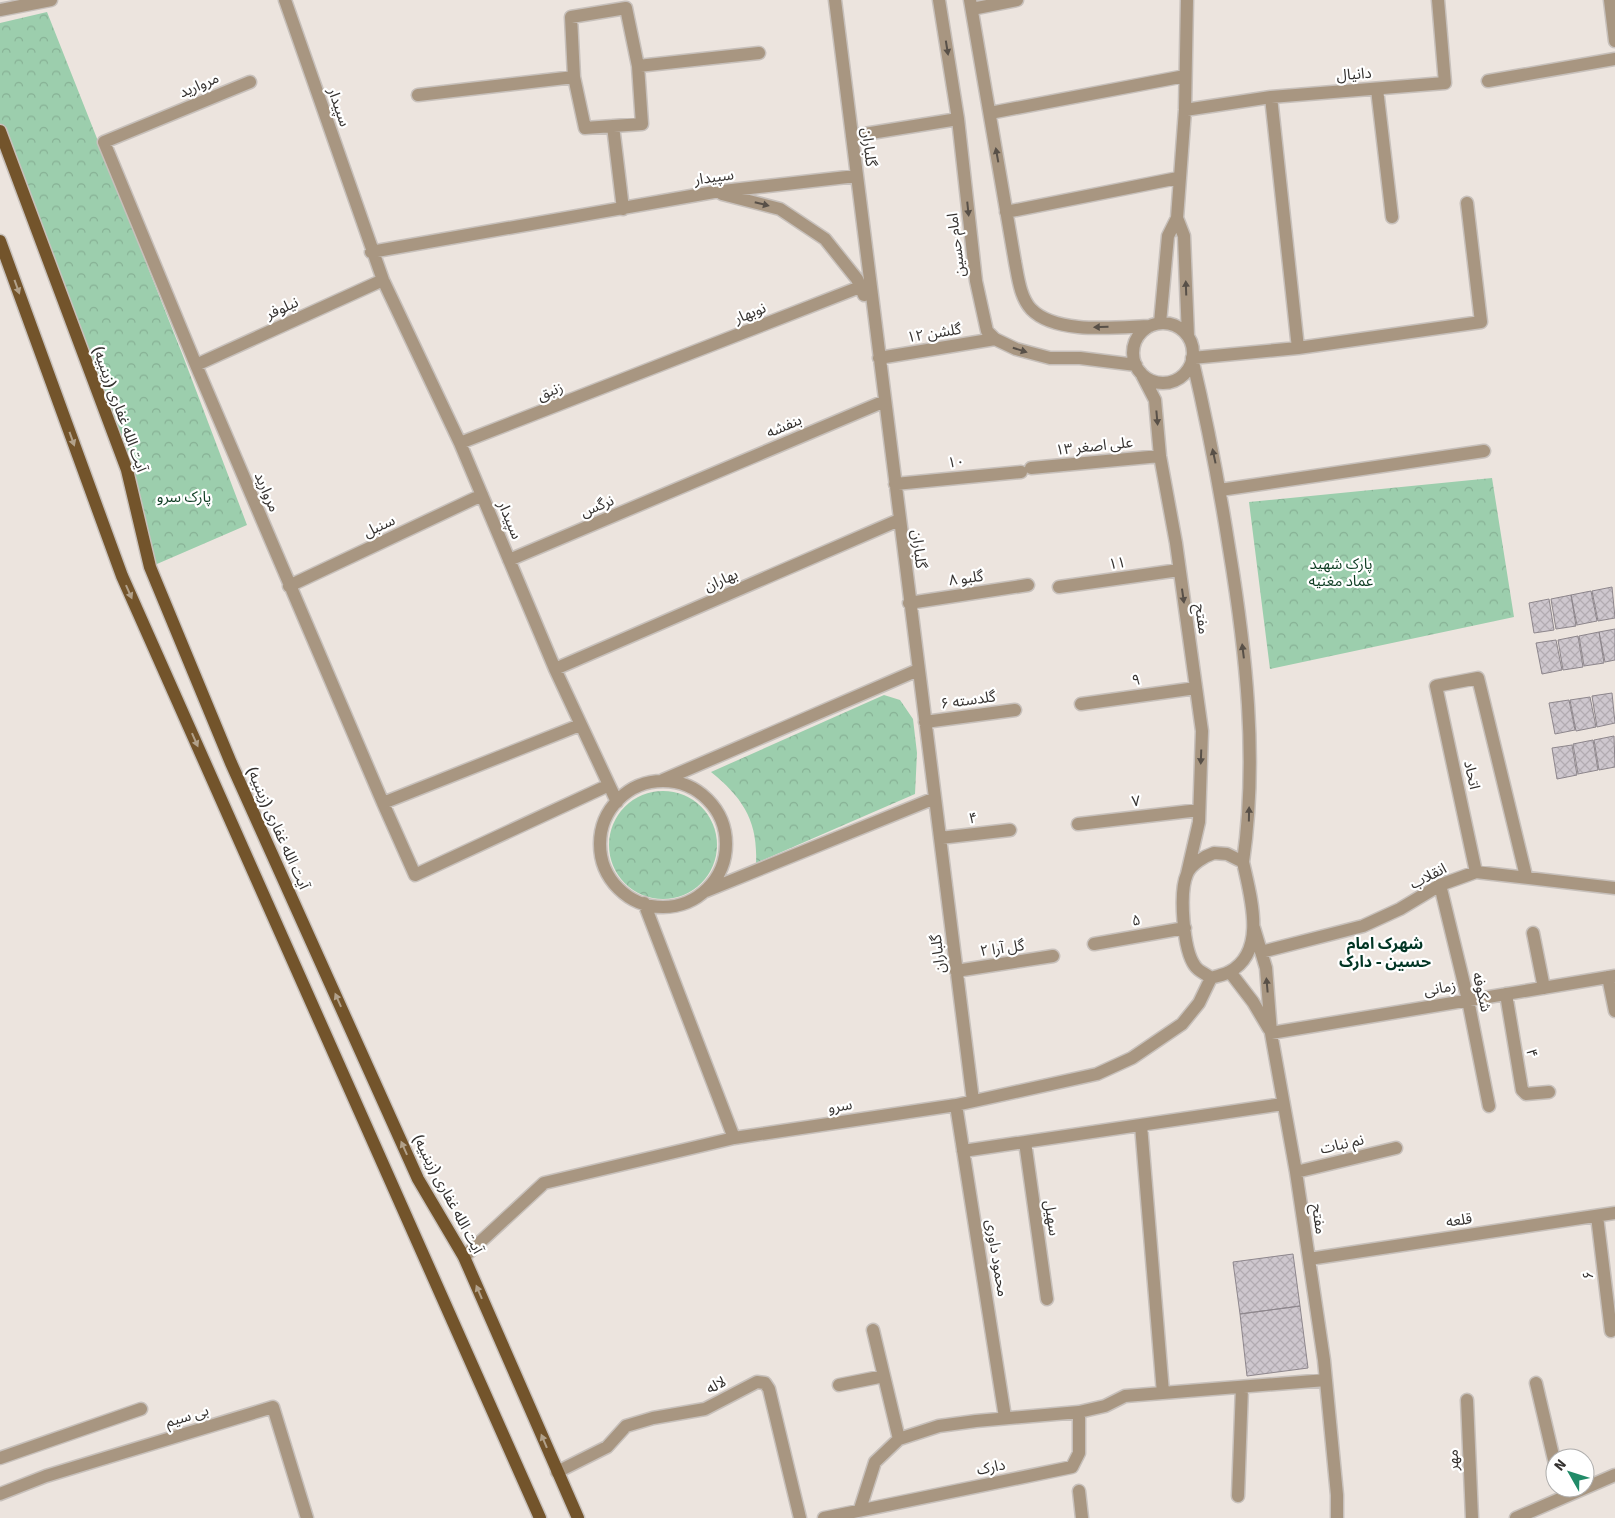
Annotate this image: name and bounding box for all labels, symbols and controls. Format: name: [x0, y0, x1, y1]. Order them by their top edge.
one-way arrow: [943, 41, 951, 57]
street label: دانیال: [1336, 64, 1372, 84]
street label: مروارید: [176, 69, 222, 101]
street label: سپیدار: [323, 84, 354, 129]
street label: گلباران: [858, 126, 880, 168]
one-way arrow: [992, 147, 1000, 163]
street label: سپیدار: [692, 165, 735, 190]
one-way arrow: [754, 200, 769, 208]
one-way arrow: [964, 202, 972, 218]
street label: امام حسین: [943, 212, 971, 278]
one-way arrow: [14, 279, 21, 294]
one-way arrow: [1182, 280, 1190, 296]
street label: نیلوفر: [262, 293, 301, 324]
street label: نوبهار: [731, 299, 769, 328]
street label: گلشن ۱۲: [906, 320, 963, 346]
one-way arrow: [1093, 324, 1109, 332]
street label: آیت الله غفاری (زینبیه): [89, 344, 151, 475]
one-way arrow: [1013, 347, 1028, 355]
street label: زنبق: [534, 378, 566, 405]
one-way arrow: [1153, 410, 1161, 426]
street label: بنفشه: [764, 411, 804, 441]
one-way arrow: [69, 432, 76, 447]
street label: علی اصغر ۱۳: [1054, 433, 1134, 459]
one-way arrow: [1210, 448, 1218, 464]
street label: ۱۰: [947, 452, 965, 472]
street label: مروارید: [251, 469, 283, 515]
park label: پارک سرو: [157, 488, 211, 507]
street label: نرگس: [578, 491, 616, 521]
street label: سپیدار: [492, 497, 526, 543]
street label: سنبل: [360, 511, 398, 541]
street label: گلباران: [908, 528, 930, 570]
street label: ۱۱: [1107, 553, 1127, 573]
park label: پارک شهید عماد مغنیه: [1309, 555, 1374, 590]
street label: بهاران: [701, 565, 741, 595]
street label: گلبو ۸: [948, 567, 985, 589]
one-way arrow: [125, 585, 133, 599]
one-way arrow: [1179, 588, 1187, 604]
street label: مفتح: [1188, 603, 1213, 636]
one-way arrow: [1239, 643, 1247, 659]
street label: ۹: [1130, 670, 1142, 690]
street label: گلدسته ۶: [939, 687, 997, 713]
one-way arrow: [191, 733, 199, 747]
one-way arrow: [1197, 749, 1205, 765]
street label: اتحاد: [1460, 759, 1484, 791]
street label: آیت الله غفاری (زینبیه): [243, 764, 313, 893]
street label: ۷: [1131, 791, 1142, 810]
one-way arrow: [1245, 805, 1253, 821]
street label: ۴: [968, 809, 978, 827]
street label: انقلاب: [1407, 859, 1449, 893]
street label: ۵: [1130, 910, 1142, 930]
street label: گلباران: [927, 933, 949, 975]
district label: شهرک امام حسین - دارک: [1339, 934, 1431, 972]
street label: گل آرا ۲: [979, 936, 1026, 960]
street label: شکوفه: [1469, 970, 1495, 1014]
one-way arrow: [1263, 976, 1271, 992]
street label: زمانی: [1423, 977, 1457, 999]
one-way arrow: [333, 993, 341, 1007]
street label: ۴: [1522, 1047, 1542, 1059]
street label: سرو: [827, 1095, 854, 1117]
street label: نم نبات: [1318, 1130, 1366, 1160]
street label: آیت الله غفاری (زینبیه): [409, 1131, 487, 1257]
one-way arrow: [400, 1141, 408, 1155]
street label: سهیل: [1041, 1199, 1063, 1237]
street label: مفتح: [1305, 1203, 1330, 1236]
street label: قلعه: [1445, 1209, 1474, 1231]
street label: محمود داوری: [982, 1218, 1012, 1298]
street label: ۶: [1579, 1270, 1597, 1280]
one-way arrow: [475, 1285, 483, 1299]
street label: لاله: [703, 1372, 729, 1398]
street label: بی سیم: [163, 1401, 211, 1433]
one-way arrow: [539, 1434, 547, 1448]
north arrow: [1545, 1448, 1595, 1498]
street label: مهر: [1444, 1449, 1462, 1472]
street label: دارک: [975, 1455, 1007, 1479]
text: N: [1551, 1456, 1570, 1474]

